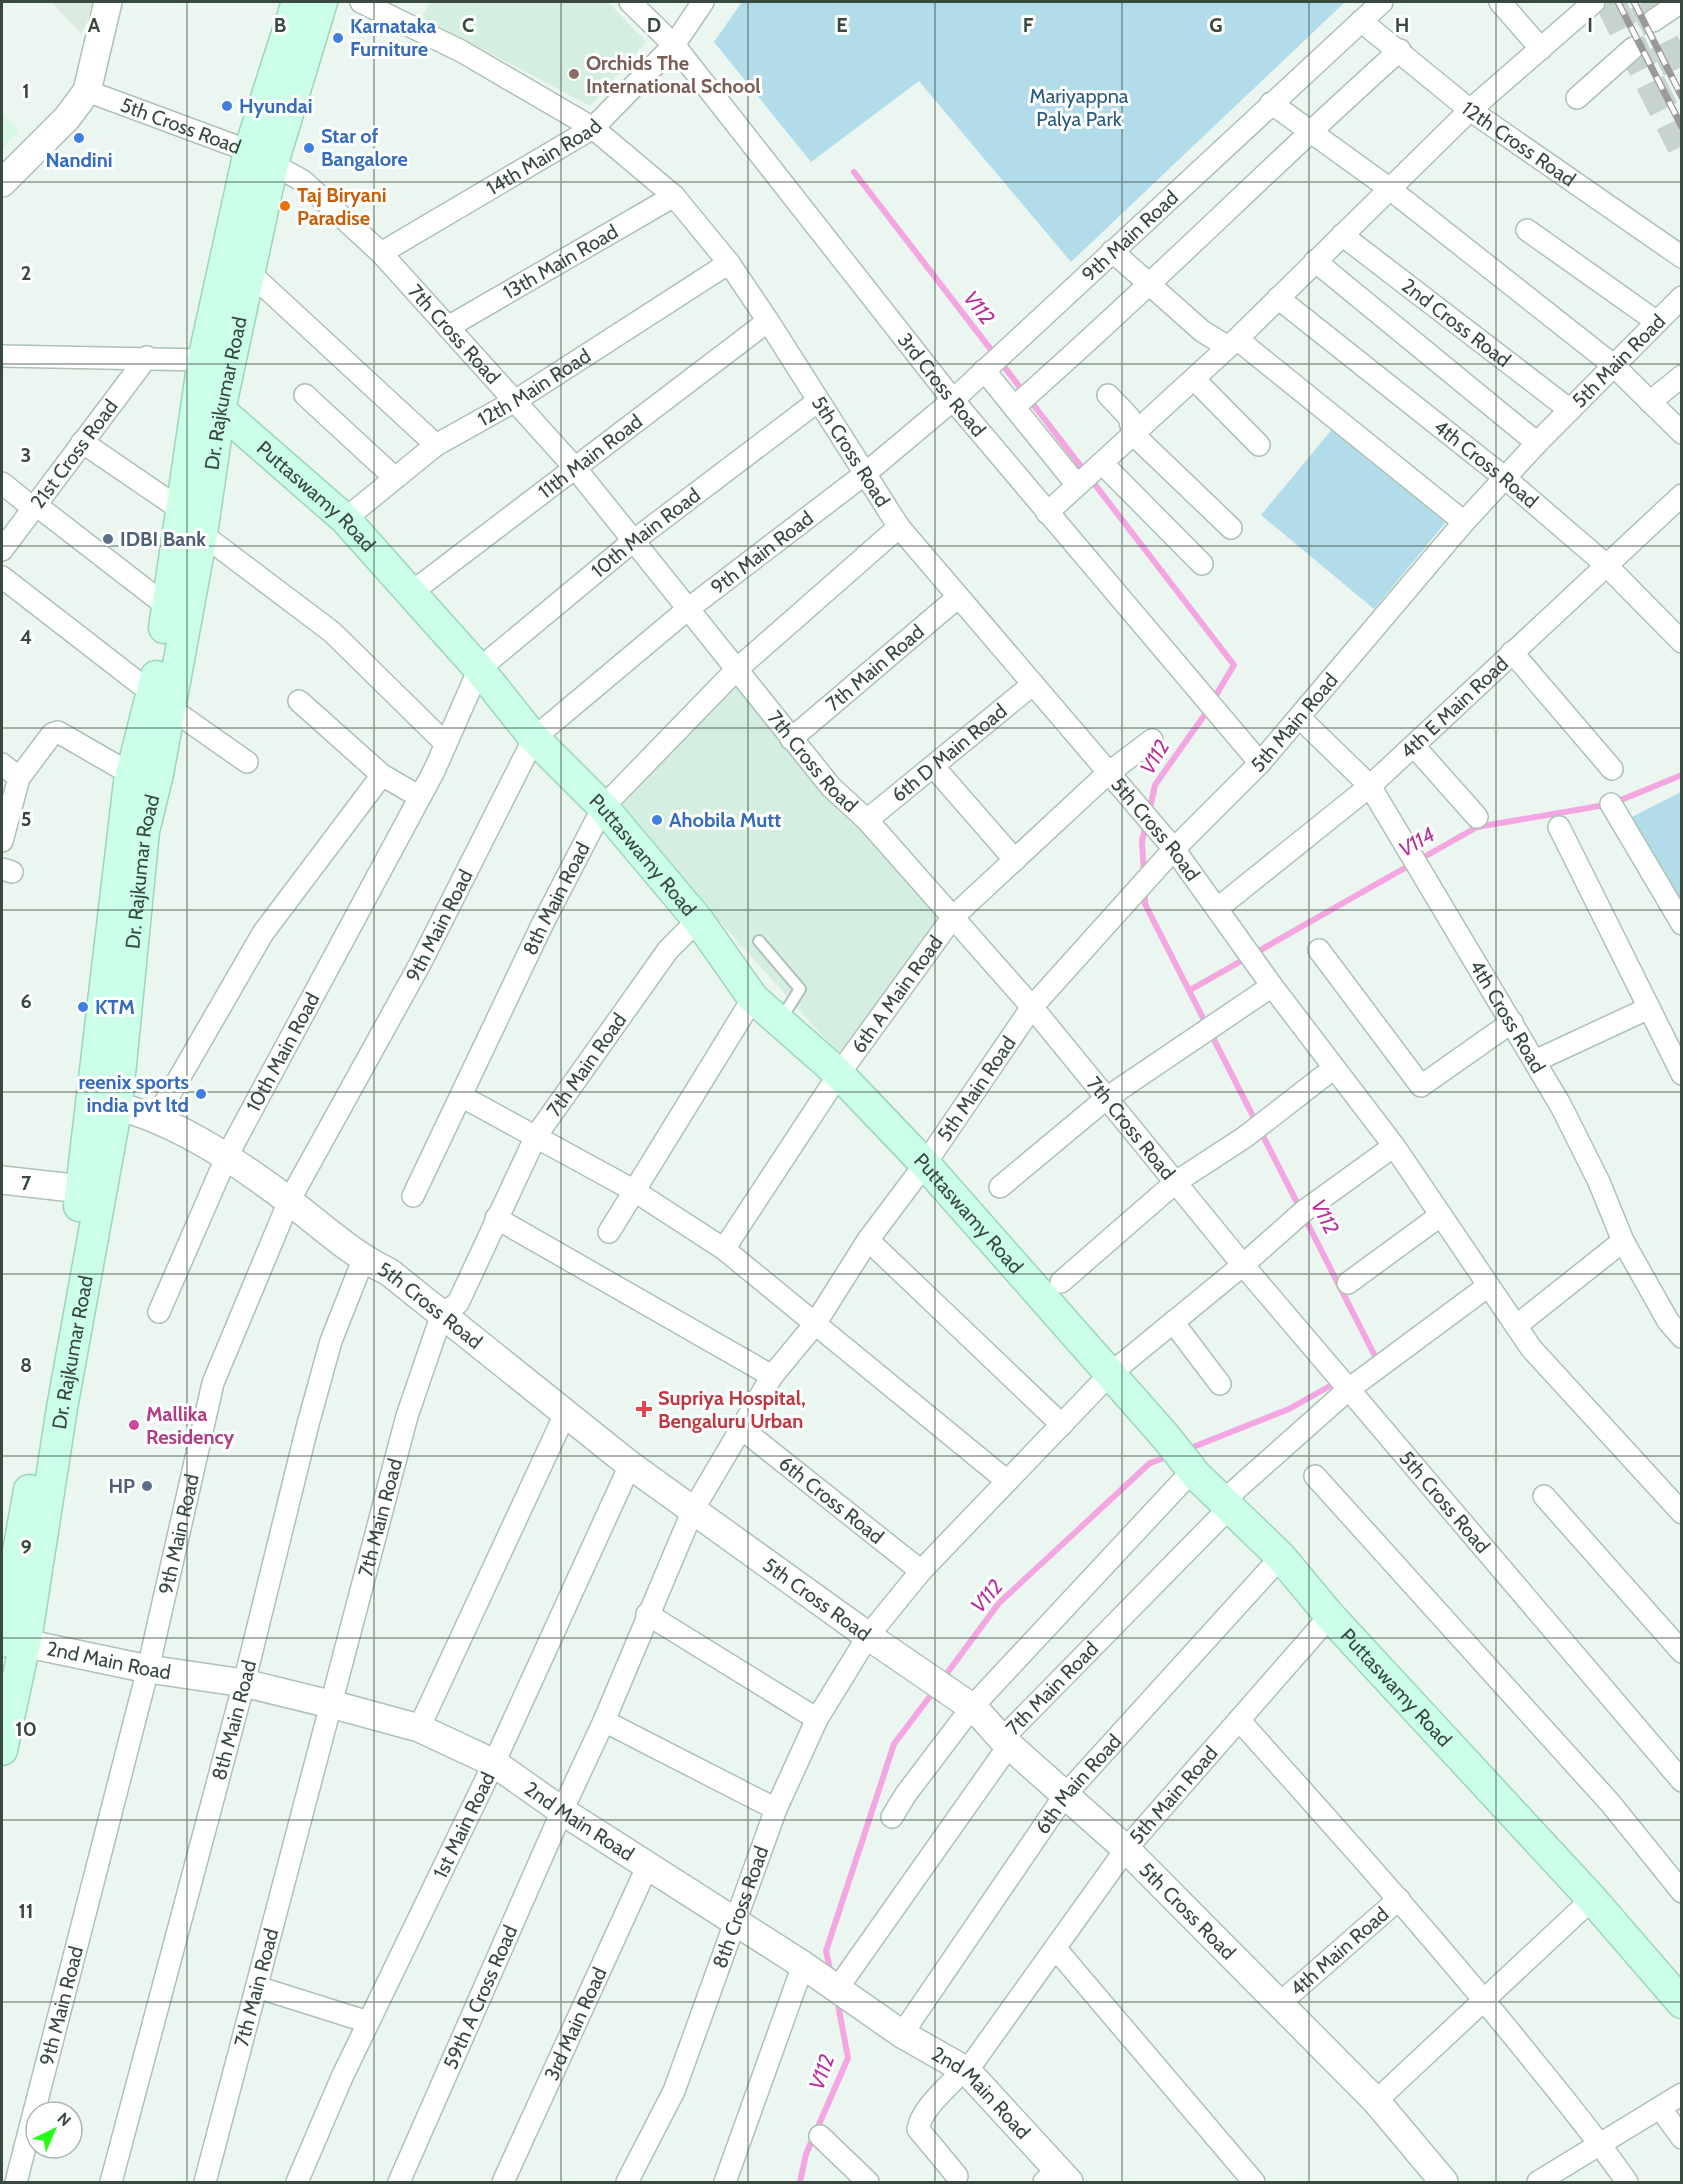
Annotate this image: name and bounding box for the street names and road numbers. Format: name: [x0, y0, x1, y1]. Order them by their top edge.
street label: 5th Cross Road: [117, 92, 244, 159]
street label: 12th Cross Road: [1457, 96, 1580, 191]
street label: 14th Main Road: [482, 114, 607, 200]
street label: 9th Main Road: [1077, 185, 1183, 286]
street label: 13th Main Road: [499, 219, 622, 304]
street label: 2nd Cross Road: [1397, 273, 1515, 372]
street label: 7th Cross Road: [403, 279, 505, 389]
street label: 5th Main Road: [1567, 309, 1670, 413]
street label: Dr. Rajkumar Road: [199, 314, 252, 471]
street label: 3rd Cross Road: [893, 328, 991, 441]
street label: 12th Main Road: [474, 344, 595, 431]
street label: 5th Cross Road: [807, 391, 895, 511]
street label: 21st Cross Road: [25, 395, 123, 513]
street label: 11th Main Road: [534, 409, 647, 503]
street label: 4th Cross Road: [1429, 414, 1543, 513]
street label: Puttaswamy Road: [252, 436, 380, 556]
street label: 10th Main Road: [586, 483, 705, 583]
street label: 9th Main Road: [706, 506, 818, 599]
street label: 7th Main Road: [821, 619, 929, 716]
street label: 4th E Main Road: [1395, 652, 1513, 763]
street label: 5th Main Road: [1246, 668, 1343, 777]
street label: 6th D Main Road: [887, 699, 1011, 807]
street label: 7th Cross Road: [763, 706, 862, 817]
street label: 5th Cross Road: [1106, 772, 1205, 885]
street label: Puttaswamy Road: [585, 789, 701, 921]
street label: Dr. Rajkumar Road: [120, 792, 165, 950]
street label: 8th Main Road: [518, 838, 595, 959]
street label: 9th Main Road: [401, 866, 478, 986]
street label: 6th A Main Road: [846, 931, 948, 1058]
street label: 4th Cross Road: [1465, 956, 1551, 1077]
street label: 10th Main Road: [241, 989, 325, 1116]
street label: 7th Main Road: [542, 1008, 631, 1121]
street label: 5th Main Road: [932, 1032, 1021, 1146]
street label: 7th Cross Road: [1082, 1072, 1180, 1184]
street label: Puttaswamy Road: [909, 1148, 1028, 1279]
street label: 5th Cross Road: [374, 1257, 487, 1354]
street label: Dr. Rajkumar Road: [47, 1274, 98, 1431]
street label: 5th Cross Road: [1394, 1446, 1495, 1558]
street label: 6th Cross Road: [774, 1451, 889, 1549]
street label: 7th Main Road: [353, 1456, 407, 1579]
street label: 9th Main Road: [153, 1472, 204, 1597]
street label: 5th Cross Road: [758, 1553, 875, 1646]
street label: Puttaswamy Road: [1336, 1623, 1457, 1752]
street label: 2nd Main Road: [44, 1636, 173, 1684]
street label: 7th Main Road: [1001, 1636, 1103, 1740]
street label: 8th Main Road: [207, 1658, 261, 1783]
street label: 6th Main Road: [1030, 1729, 1126, 1839]
street label: 5th Main Road: [1124, 1741, 1223, 1849]
street label: 1st Main Road: [428, 1768, 500, 1882]
street label: 2nd Main Road: [520, 1776, 639, 1866]
street label: 8th Cross Road: [707, 1843, 774, 1971]
street label: 5th Cross Road: [1134, 1858, 1241, 1964]
street label: 4th Main Road: [1285, 1902, 1393, 2001]
street label: 59th A Cross Road: [438, 1921, 522, 2073]
street label: 7th Main Road: [229, 1926, 283, 2049]
street label: 9th Main Road: [34, 1943, 88, 2068]
street label: 3rd Main Road: [539, 1963, 612, 2084]
street label: 2nd Main Road: [928, 2042, 1035, 2144]

